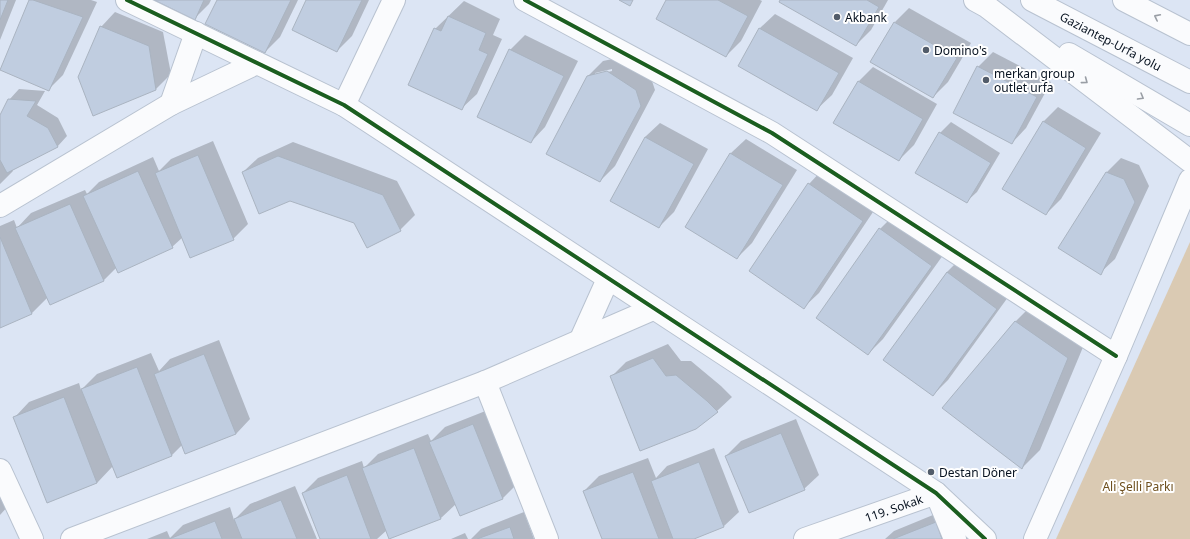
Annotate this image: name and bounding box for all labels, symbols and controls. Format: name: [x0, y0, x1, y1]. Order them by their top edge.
street label: Gaziantep-Urfa yolu: [1057, 8, 1165, 74]
place label: Akbank: [845, 9, 888, 26]
marker: Akbank: [832, 12, 842, 22]
one-way arrow: [1154, 14, 1161, 22]
place label: Domino's: [934, 42, 987, 59]
marker: Domino's: [921, 45, 931, 55]
place label: merkan group outlet urfa: [994, 65, 1075, 96]
marker: merkan group outlet urfa: [981, 75, 991, 85]
one-way arrow: [1081, 77, 1088, 84]
one-way arrow: [1137, 92, 1144, 99]
place label: Destan Döner: [939, 464, 1017, 481]
marker: Destan Döner: [926, 467, 936, 477]
park label: Ali Şelli Parkı: [1102, 478, 1174, 495]
street label: 119. Sokak: [862, 490, 926, 526]

